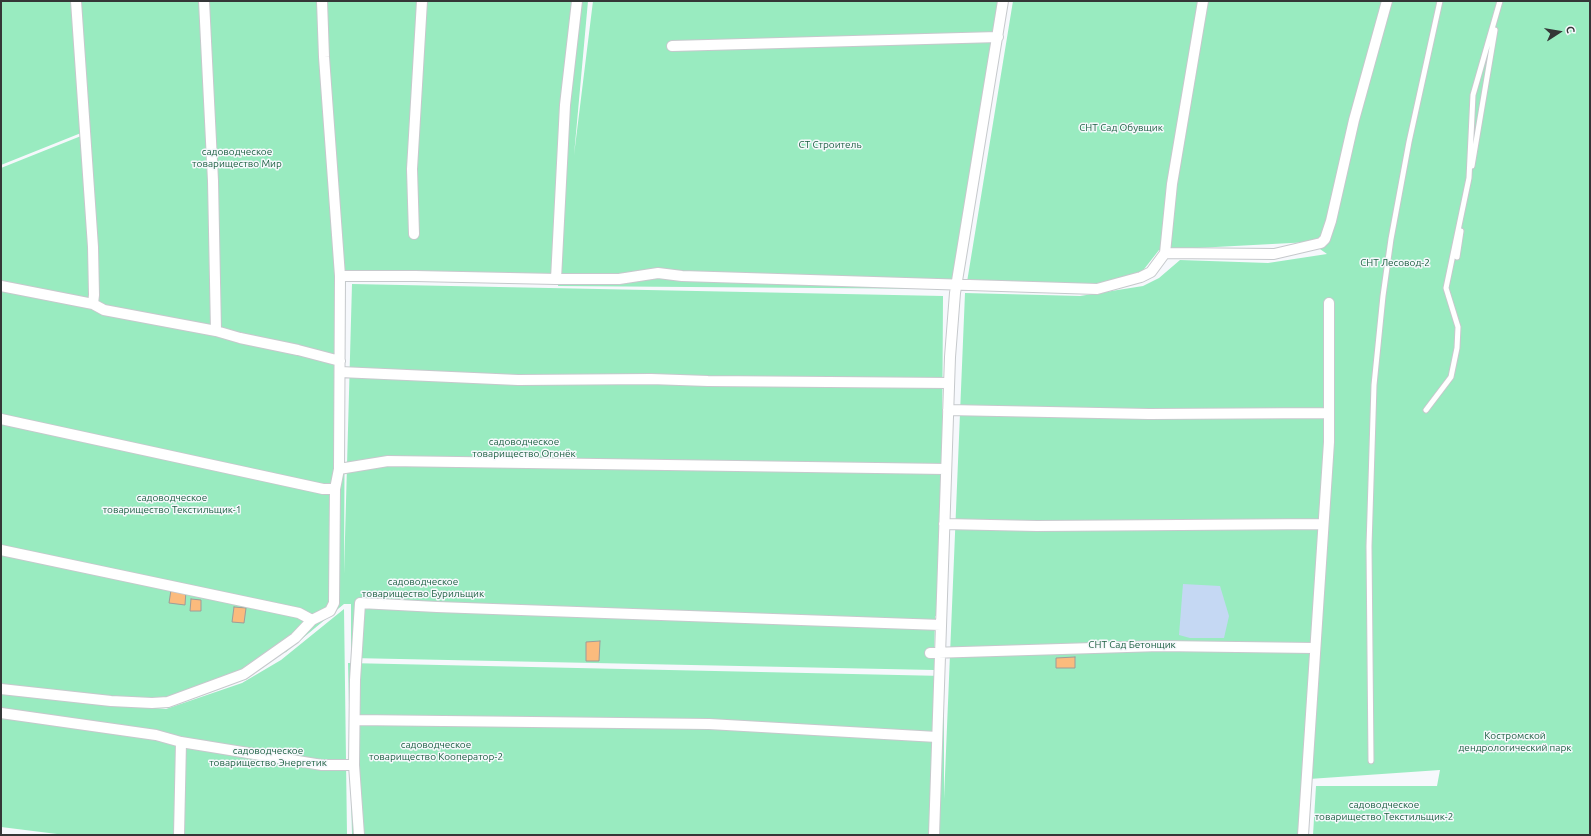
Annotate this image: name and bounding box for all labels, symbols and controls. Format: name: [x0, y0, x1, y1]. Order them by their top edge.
north arrow: [1539, 12, 1579, 52]
text: С: [1564, 25, 1577, 34]
park label: СНТ Сад Обувщик: [1079, 122, 1163, 134]
park label: СТ Строитель: [798, 139, 862, 151]
park label: садоводческое товарищество Мир: [192, 146, 282, 170]
park label: СНТ Лесовод-2: [1360, 257, 1430, 269]
park label: садоводческое товарищество Огонёк: [472, 436, 576, 460]
park label: садоводческое товарищество Текстильщик-1: [103, 492, 241, 516]
park label: садоводческое товарищество Бурильщик: [362, 576, 484, 600]
park label: СНТ Сад Бетонщик: [1088, 639, 1176, 651]
park label: Костромской дендрологический парк: [1459, 730, 1571, 754]
park label: садоводческое товарищество Кооператор-2: [369, 739, 503, 762]
park label: садоводческое товарищество Энергетик: [209, 745, 327, 768]
park label: садоводческое товарищество Текстильщик-2: [1315, 799, 1453, 822]

